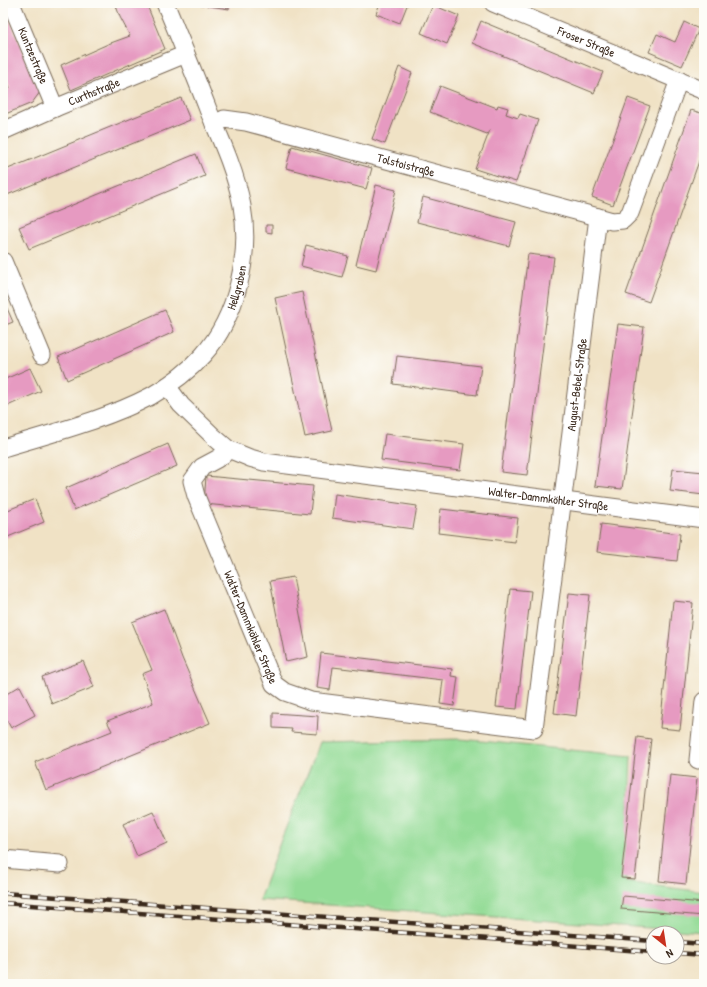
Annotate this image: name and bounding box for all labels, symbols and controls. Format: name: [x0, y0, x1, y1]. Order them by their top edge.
street label: Froser Straße: [554, 21, 618, 61]
street label: Kuntzestraße: [14, 24, 53, 86]
street label: Curthstraße: [65, 73, 122, 110]
street label: Tolstoistraße: [375, 149, 437, 181]
street label: Hellgraben: [222, 264, 250, 312]
street label: August-Bebel-Straße: [562, 337, 591, 432]
street label: Walter-Dammköhler Straße: [487, 482, 610, 515]
street label: Walter-Dammköhler Straße: [220, 568, 282, 686]
north arrow: [645, 925, 685, 965]
text: N: [664, 946, 676, 961]

